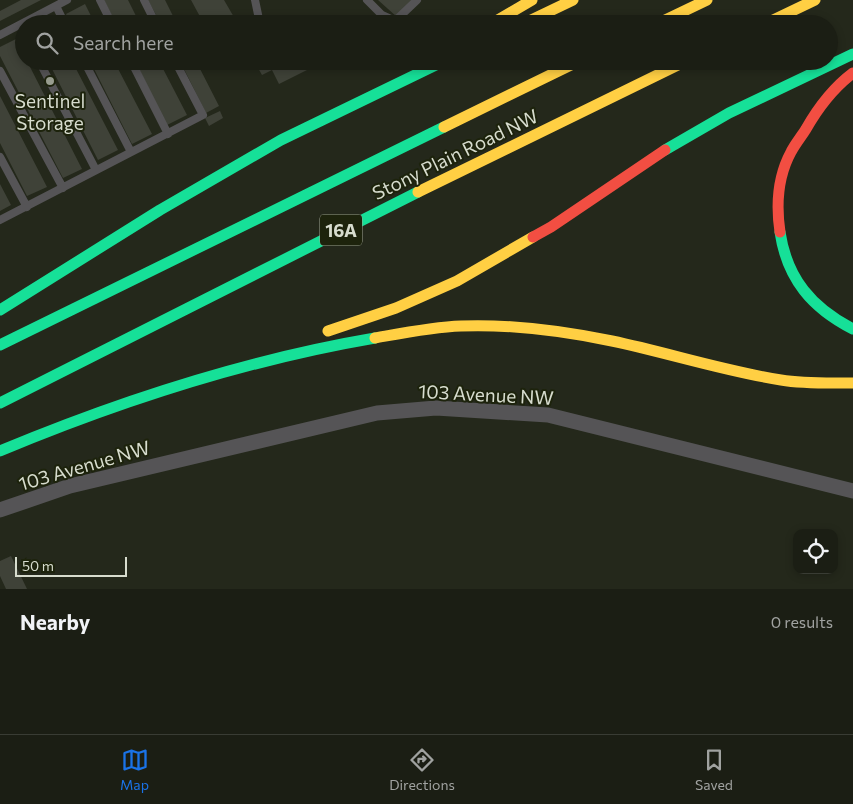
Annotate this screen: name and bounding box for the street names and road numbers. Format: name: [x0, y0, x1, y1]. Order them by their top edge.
street label: Stony Plain Road NW: [368, 104, 542, 204]
road number: 16A: [320, 214, 362, 246]
street label: 103 Avenue NW: [418, 379, 554, 409]
street label: 103 Avenue NW: [16, 435, 152, 495]

